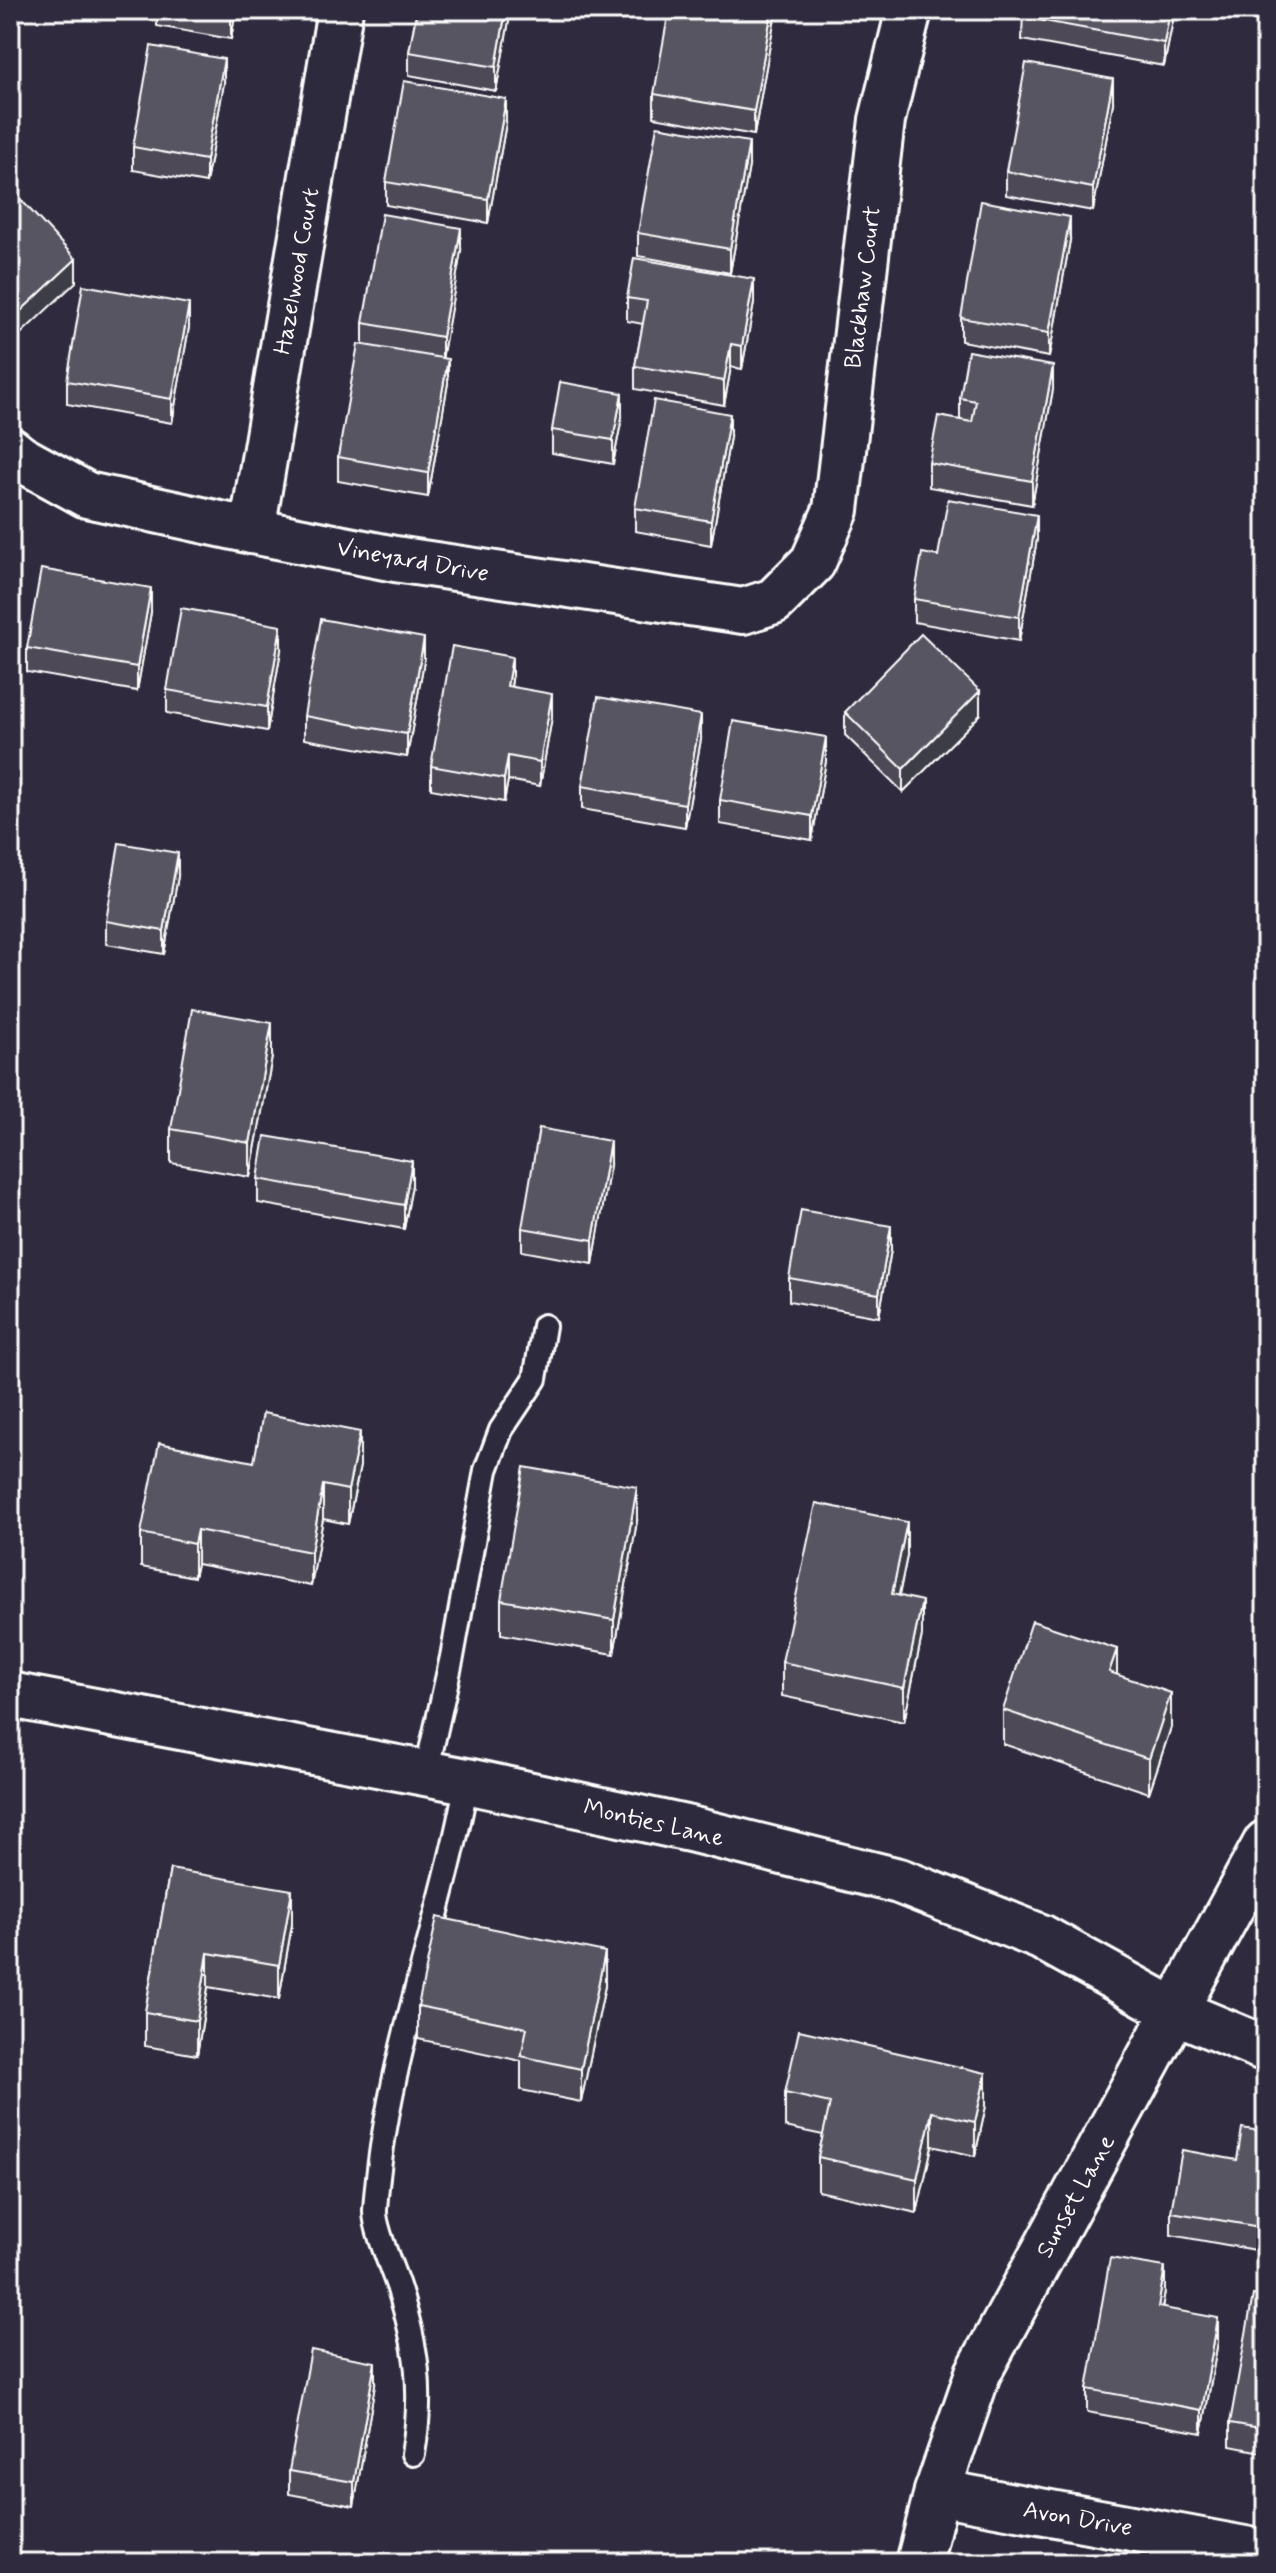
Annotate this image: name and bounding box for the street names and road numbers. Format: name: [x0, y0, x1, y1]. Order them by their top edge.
street label: Hazelwood Court: [268, 185, 327, 357]
street label: Blackhaw Court: [838, 204, 889, 370]
street label: Vineyard Drive: [334, 533, 491, 590]
street label: Monties Lane: [580, 1792, 727, 1855]
street label: Sunset Lane: [1030, 2129, 1123, 2264]
street label: Avon Drive: [1021, 2495, 1135, 2544]

